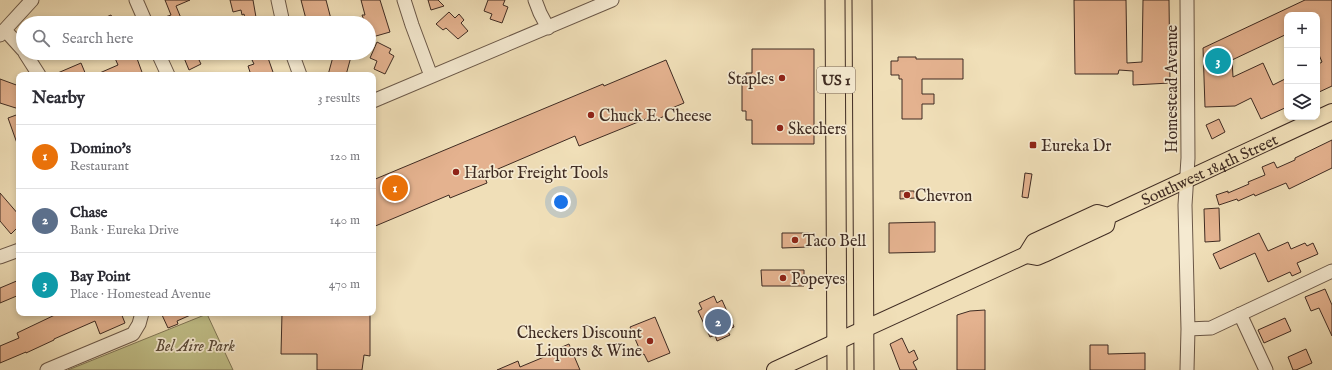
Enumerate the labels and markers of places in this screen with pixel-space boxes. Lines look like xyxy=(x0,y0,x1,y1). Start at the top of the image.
pin: 3 xyxy=(1205,46,1231,76)
place label: Staples xyxy=(728,70,774,90)
marker: Staples xyxy=(777,73,787,83)
place label: Chuck E. Cheese xyxy=(599,107,712,127)
marker: Chuck E. Cheese xyxy=(586,110,596,120)
place label: Skechers xyxy=(788,120,847,140)
marker: Skechers xyxy=(775,123,785,133)
place label: Eureka Dr xyxy=(1041,137,1111,157)
marker: Eureka Dr xyxy=(1028,140,1038,150)
place label: Harbor Freight Tools xyxy=(464,164,608,184)
marker: Harbor Freight Tools xyxy=(451,167,461,177)
pin: 1 xyxy=(382,173,408,203)
place label: Chevron xyxy=(915,187,973,207)
marker: Chevron xyxy=(902,190,912,200)
place label: Taco Bell xyxy=(803,232,867,252)
marker: Taco Bell xyxy=(790,235,800,245)
place label: Popeyes xyxy=(791,270,846,290)
marker: Popeyes xyxy=(778,273,788,283)
pin: 2 xyxy=(705,307,731,337)
place label: Checkers Discount Liquors & Wine xyxy=(517,324,643,362)
marker: Checkers Discount Liquors & Wine xyxy=(645,336,655,346)

